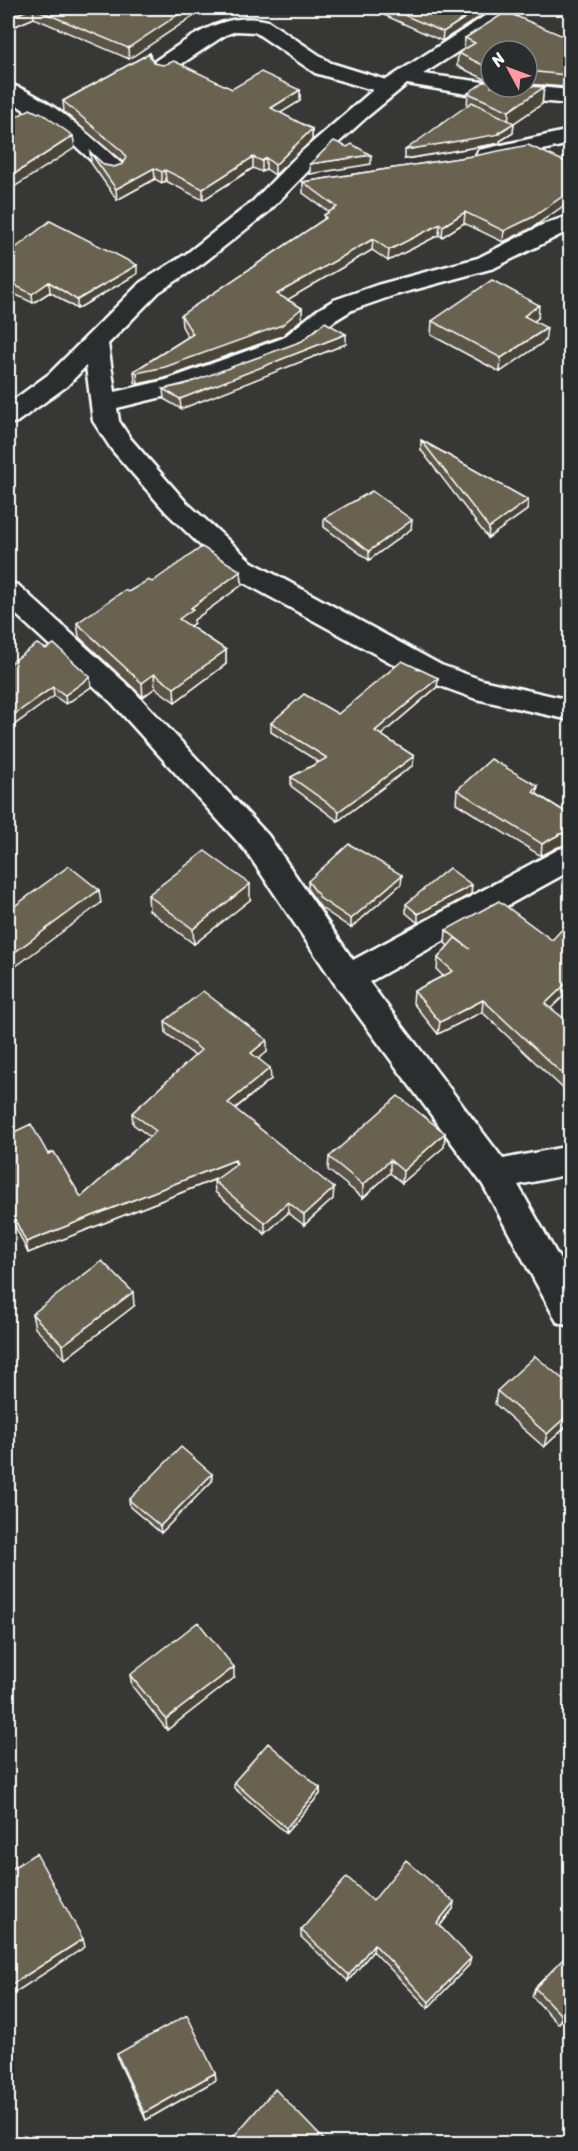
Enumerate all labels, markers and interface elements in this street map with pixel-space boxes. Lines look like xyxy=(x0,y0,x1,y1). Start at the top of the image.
north arrow xyxy=(479,39,539,99)
text: N xyxy=(483,45,513,74)

